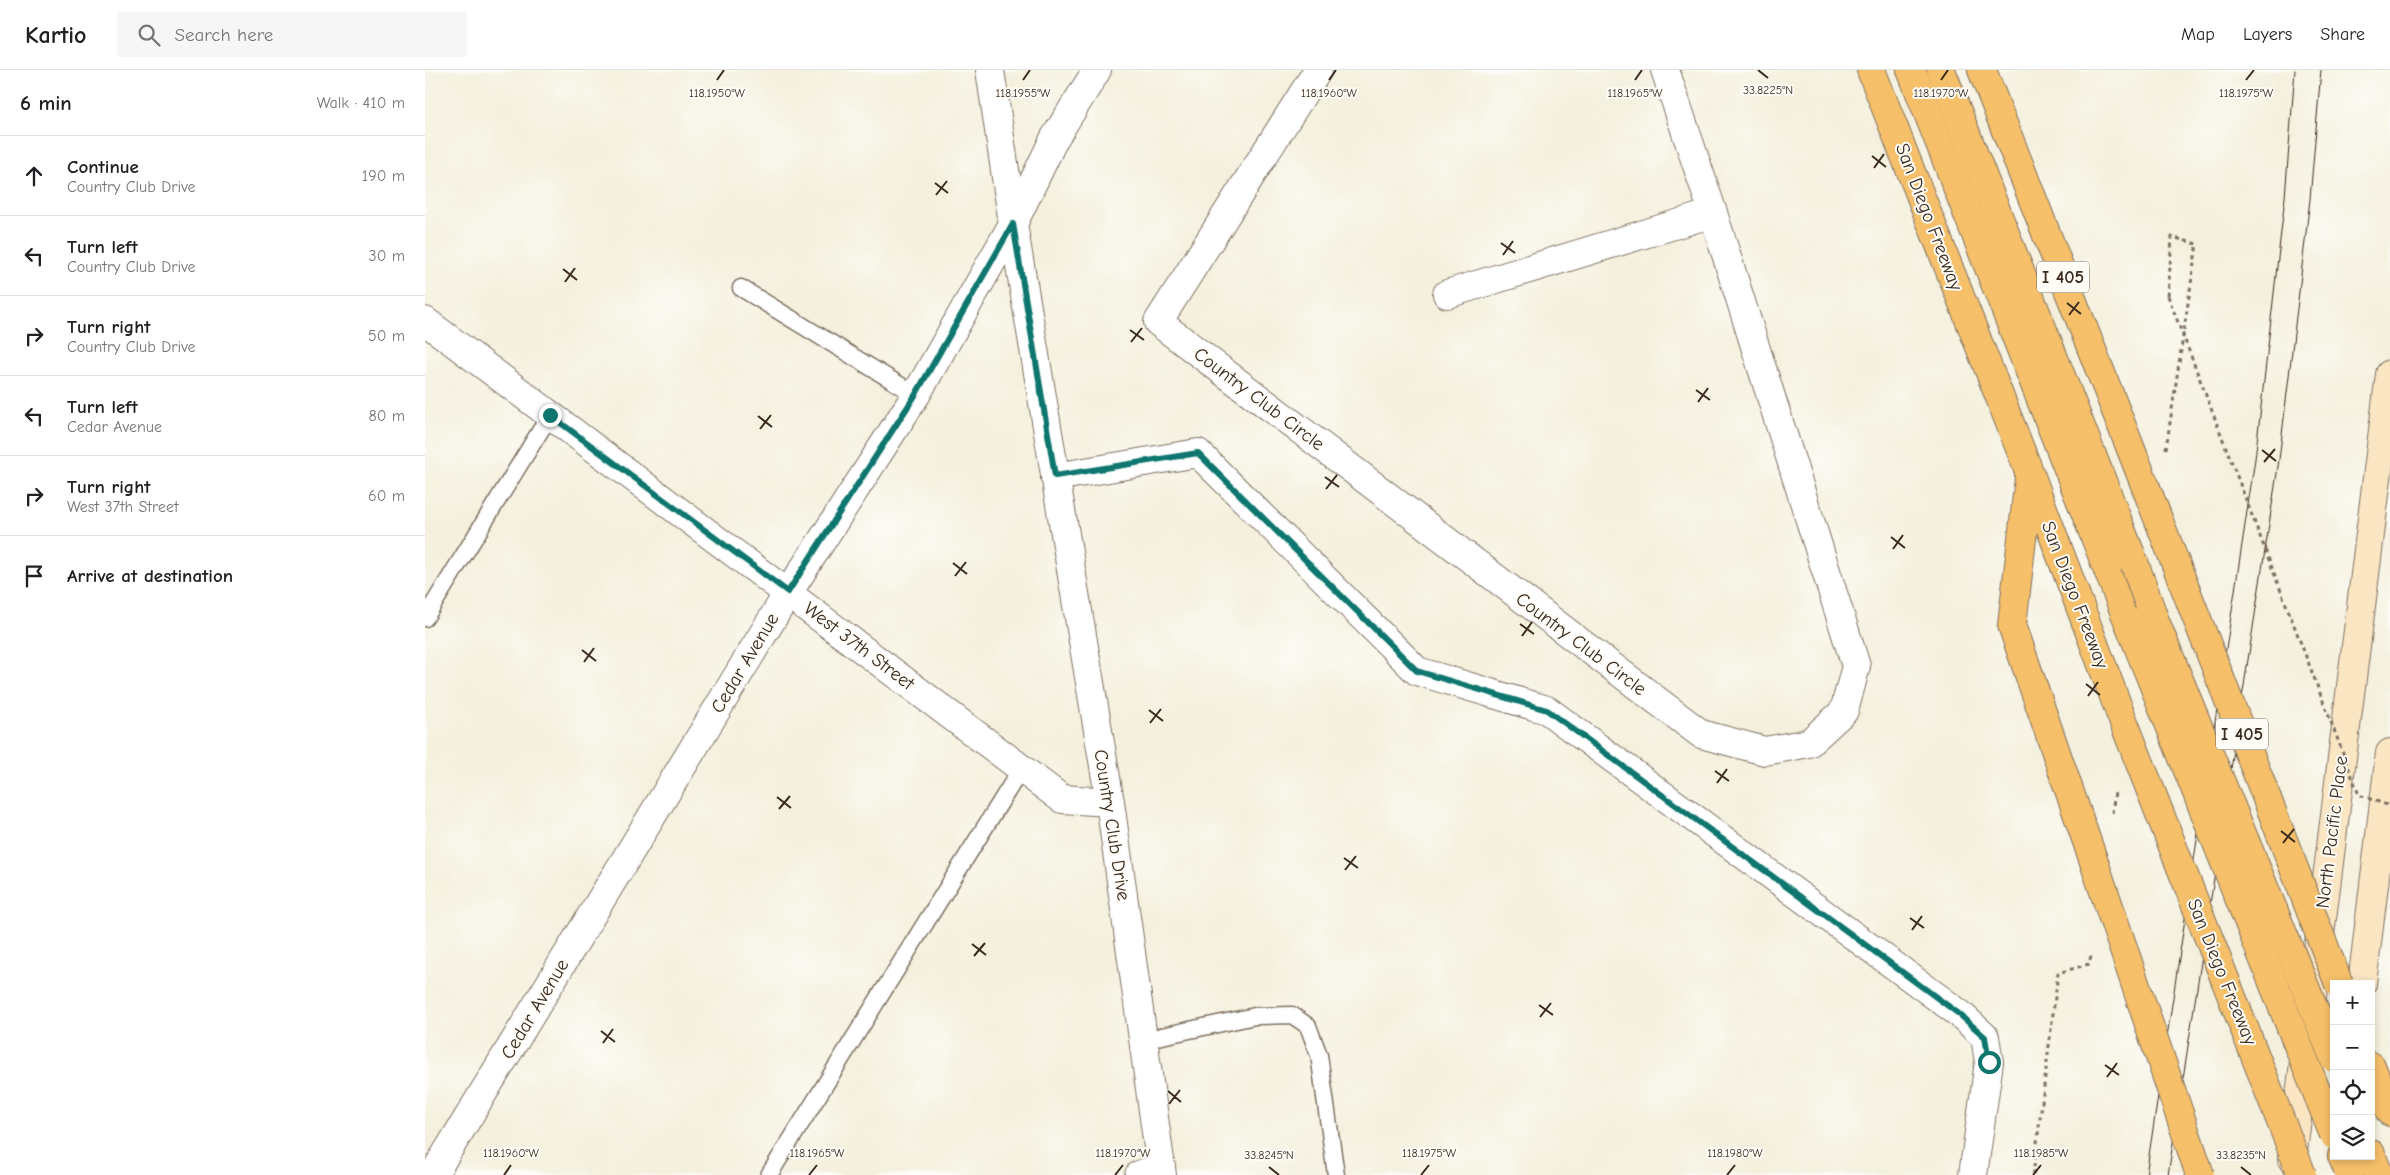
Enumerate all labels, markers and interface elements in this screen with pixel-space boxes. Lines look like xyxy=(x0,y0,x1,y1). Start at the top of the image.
search box xyxy=(117,12,467,57)
text: Kartio xyxy=(25,21,87,49)
icon: search xyxy=(135,21,163,49)
text: Search here xyxy=(175,24,273,46)
text: Map xyxy=(2181,24,2215,45)
text: Layers xyxy=(2243,24,2292,45)
text: Share xyxy=(2320,24,2365,45)
text: 33.8225°N xyxy=(1743,83,1793,97)
text: 118.1950°W xyxy=(689,86,746,100)
text: 118.1955°W xyxy=(995,86,1051,100)
text: 118.1960°W xyxy=(1301,86,1358,100)
text: 118.1965°W xyxy=(1607,86,1663,100)
text: 118.1970°W xyxy=(1914,86,1969,100)
text: 118.1975°W xyxy=(2219,86,2274,100)
text: 6 min xyxy=(20,91,72,115)
text: Walk · 410 m xyxy=(317,94,405,112)
street label: San Diego Freeway xyxy=(1891,140,1967,294)
text: Continue xyxy=(67,156,139,178)
icon: ahead xyxy=(20,162,48,190)
text: 190 m xyxy=(362,167,405,185)
text: Country Club Drive xyxy=(67,178,196,196)
text: Turn left xyxy=(67,236,138,258)
icon: left xyxy=(20,242,48,270)
text: 30 m xyxy=(369,247,405,265)
text: Country Club Drive xyxy=(67,258,196,276)
road number: I 405 xyxy=(2037,262,2089,292)
text: Turn right xyxy=(67,316,151,338)
icon: right xyxy=(20,322,48,350)
text: 50 m xyxy=(368,327,405,345)
text: Country Club Drive xyxy=(67,338,196,356)
street label: Country Club Circle xyxy=(1189,343,1329,455)
text: Turn left xyxy=(67,396,138,418)
icon: left xyxy=(20,402,48,430)
route end xyxy=(539,404,562,427)
text: 80 m xyxy=(368,407,405,425)
text: Cedar Avenue xyxy=(67,418,162,436)
text: Turn right xyxy=(67,476,151,498)
icon: right xyxy=(20,482,48,510)
text: 60 m xyxy=(368,487,405,505)
text: West 37th Street xyxy=(67,498,179,516)
street label: San Diego Freeway xyxy=(2037,518,2113,672)
icon: arrive xyxy=(20,562,48,590)
text: Arrive at destination xyxy=(67,565,233,587)
street label: Country Club Circle xyxy=(1511,588,1651,700)
street label: West 37th Street xyxy=(799,597,919,695)
street label: Cedar Avenue xyxy=(707,609,783,717)
road number: I 405 xyxy=(2216,719,2268,750)
street label: Country Club Drive xyxy=(1089,748,1135,902)
street label: North Pacific Place xyxy=(2312,754,2352,910)
street label: San Diego Freeway xyxy=(2183,896,2262,1049)
street label: Cedar Avenue xyxy=(497,955,573,1063)
map controls xyxy=(2330,980,2375,1160)
button: + xyxy=(2330,980,2375,1025)
button: − xyxy=(2330,1025,2375,1070)
route start xyxy=(1978,1051,2001,1074)
button: locate xyxy=(2330,1070,2375,1115)
button: layers xyxy=(2330,1115,2375,1160)
text: 118.1960°W xyxy=(483,1146,540,1160)
text: 118.1965°W xyxy=(789,1146,845,1160)
text: 118.1970°W xyxy=(1096,1146,1151,1160)
text: 118.1975°W xyxy=(1402,1146,1457,1160)
text: 118.1980°W xyxy=(1707,1146,1763,1160)
text: 118.1985°W xyxy=(2014,1146,2069,1160)
text: 33.8245°N xyxy=(1244,1148,1294,1162)
text: 33.8235°N xyxy=(2216,1148,2266,1162)

